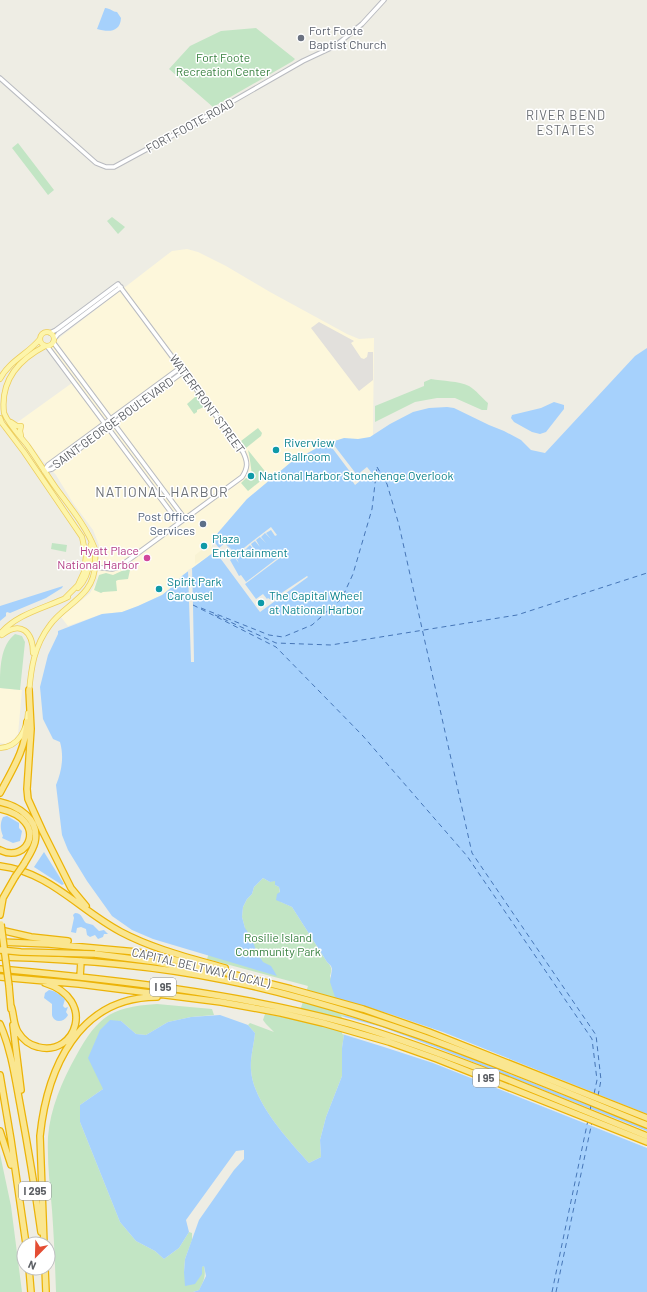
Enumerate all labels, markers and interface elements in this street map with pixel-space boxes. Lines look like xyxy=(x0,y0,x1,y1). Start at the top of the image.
place label: Fort Foote Baptist Church xyxy=(309,23,386,51)
marker: Fort Foote Baptist Church xyxy=(296,33,306,43)
park label: Fort Foote Recreation Center xyxy=(176,50,271,78)
street label: FORT FOOTE ROAD xyxy=(143,95,236,155)
district label: RIVER BEND ESTATES xyxy=(526,107,606,138)
street label: WATERFRONT STREET xyxy=(167,351,248,456)
street label: SAINT GEORGE BOULEVARD xyxy=(49,374,176,471)
place label: Riverview Ballroom xyxy=(284,435,335,463)
marker: Riverview Ballroom xyxy=(271,445,281,455)
place label: National Harbor Stonehenge Overlook xyxy=(259,468,454,482)
marker: National Harbor Stonehenge Overlook xyxy=(246,471,256,481)
district label: NATIONAL HARBOR xyxy=(95,483,229,500)
place label: Post Office Services xyxy=(138,509,195,537)
marker: Post Office Services xyxy=(198,519,208,529)
place label: Plaza Entertainment xyxy=(212,531,288,559)
marker: Plaza Entertainment xyxy=(199,541,209,551)
place label: Hyatt Place National Harbor xyxy=(57,543,140,571)
marker: Hyatt Place National Harbor xyxy=(142,553,152,563)
place label: Spirit Park Carousel xyxy=(167,574,221,602)
marker: Spirit Park Carousel xyxy=(154,584,164,594)
place label: The Capital Wheel at National Harbor xyxy=(269,588,364,616)
marker: The Capital Wheel at National Harbor xyxy=(256,598,266,608)
park label: Rosilie Island Community Park xyxy=(235,930,321,958)
street label: CAPITAL BELTWAY (LOCAL) xyxy=(131,944,273,990)
road number: I 95 xyxy=(150,978,176,996)
road number: I 95 xyxy=(473,1069,499,1087)
road number: I 295 xyxy=(19,1182,51,1200)
north arrow xyxy=(16,1236,56,1276)
text: N xyxy=(26,1258,38,1273)

